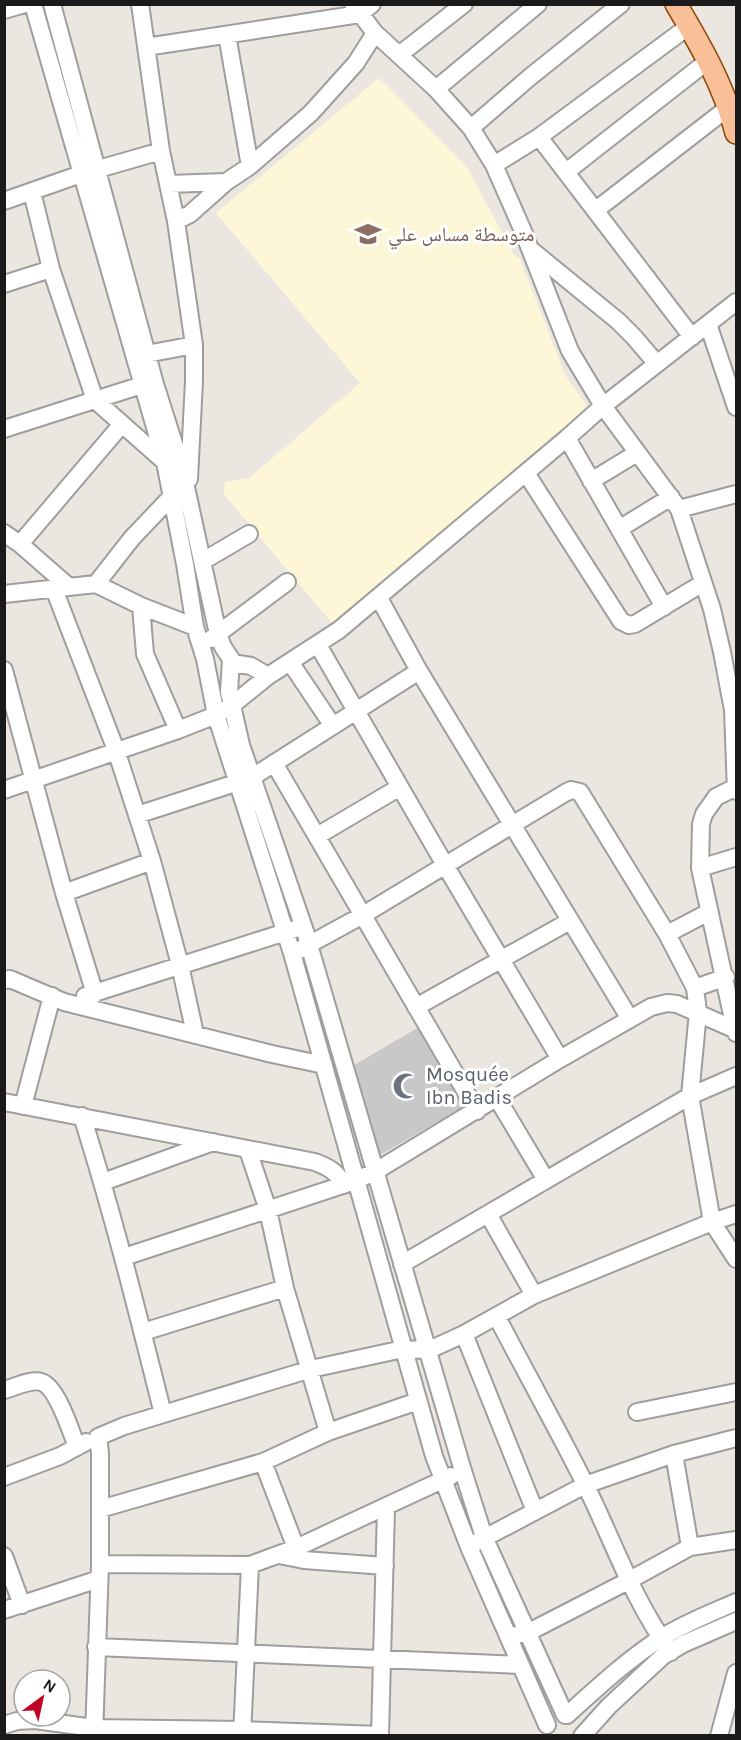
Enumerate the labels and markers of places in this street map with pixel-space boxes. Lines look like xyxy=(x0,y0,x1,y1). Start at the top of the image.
school or university icon: متوسطة مساس علي xyxy=(353,219,383,249)
place label: متوسطة مساس علي xyxy=(388,223,534,250)
place label: Mosquée Ibn Badis xyxy=(426,1063,512,1109)
mosque icon: Mosquée Ibn Badis xyxy=(391,1071,421,1101)

